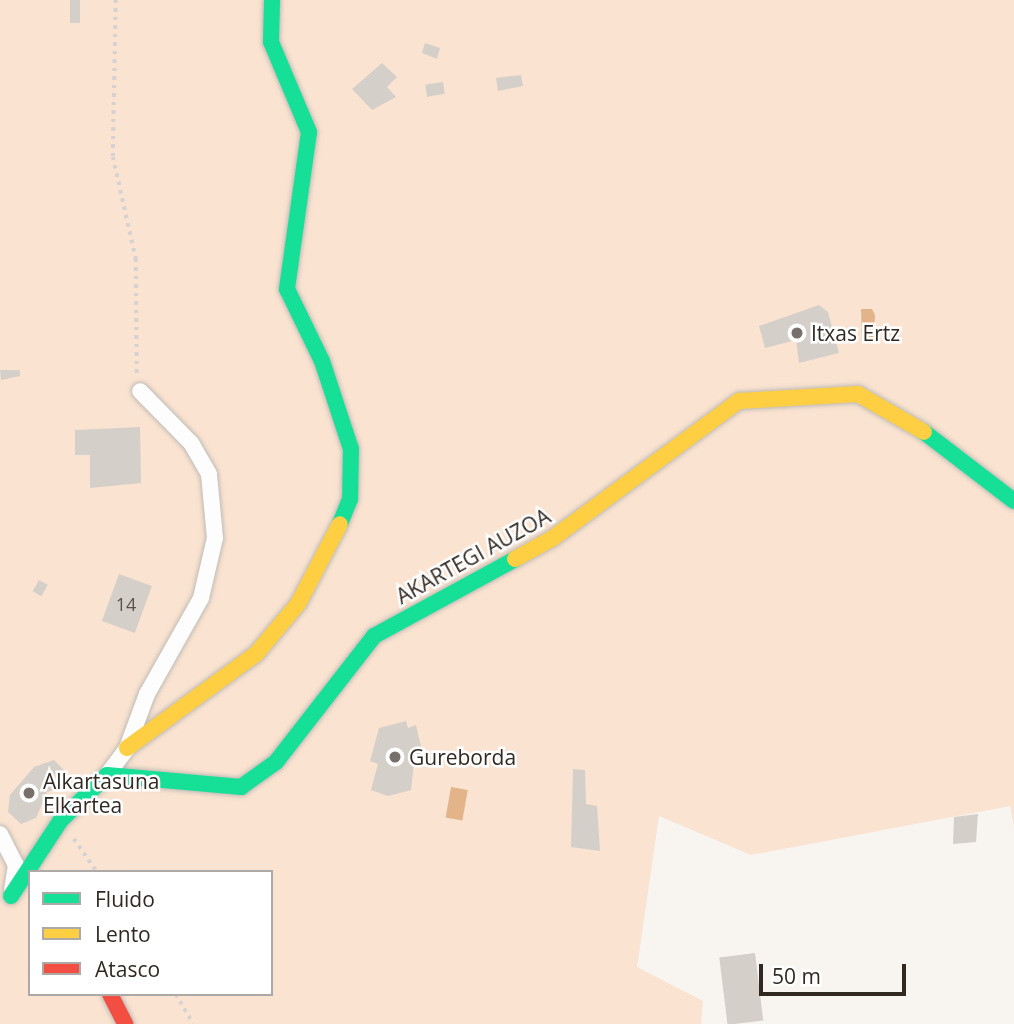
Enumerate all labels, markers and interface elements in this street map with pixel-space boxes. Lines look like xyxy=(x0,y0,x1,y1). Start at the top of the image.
place label: Itxas Ertz xyxy=(811,320,900,346)
marker: Itxas Ertz xyxy=(789,325,805,341)
street label: AKARTEGI AUZOA xyxy=(391,503,555,609)
house number: 14 xyxy=(116,593,136,615)
place label: Gureborda xyxy=(409,744,516,770)
marker: Gureborda xyxy=(387,749,403,765)
place label: Alkartasuna Elkartea xyxy=(43,768,159,818)
marker: Alkartasuna Elkartea xyxy=(21,785,37,801)
legend xyxy=(28,870,273,996)
text: Fluido xyxy=(95,885,155,913)
text: Lento xyxy=(95,920,151,948)
scale bar xyxy=(762,950,909,994)
text: Atasco xyxy=(95,955,160,983)
text: 50 m xyxy=(772,962,821,990)

